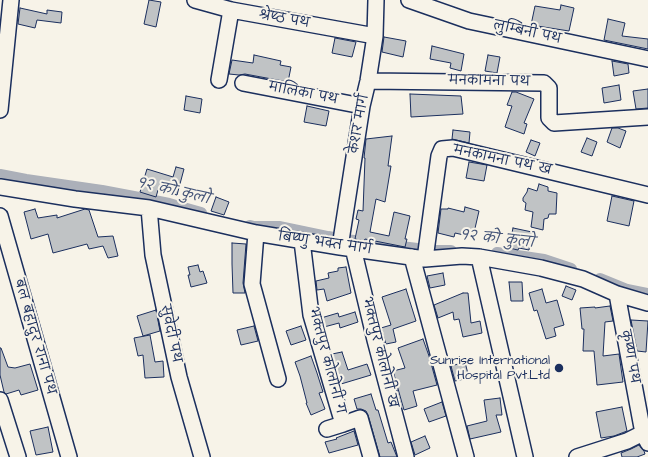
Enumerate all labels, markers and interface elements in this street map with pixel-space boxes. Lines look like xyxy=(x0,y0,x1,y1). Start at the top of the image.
street label: श्रेष्ठ पथ xyxy=(257,8,311,32)
street label: लुम्बिनी पथ xyxy=(492,18,562,48)
street label: मनकामना पथ xyxy=(448,73,530,91)
street label: मालिका पथ xyxy=(267,80,339,108)
street label: केशर मार्ग xyxy=(347,93,373,155)
street label: मनकामना पथ ख xyxy=(451,143,553,179)
water label: १२ को कुलो xyxy=(135,175,211,209)
water label: १२ को कुलो xyxy=(459,228,535,252)
street label: बिष्णु भक्त मार्ग xyxy=(277,230,373,258)
street label: बल बहादुर राना पथ xyxy=(10,277,58,397)
street label: भक्तपुर कोलोनी ख xyxy=(358,296,400,410)
street label: सुवेदी पथ xyxy=(156,304,184,364)
street label: भक्तपुर कोलोनी ग xyxy=(304,306,348,416)
street label: कृष्ण पथ xyxy=(616,329,642,385)
place label: Sunrise International Hospital Pvt.Ltd xyxy=(430,353,550,384)
marker: Sunrise International Hospital Pvt.Ltd xyxy=(553,362,565,374)

